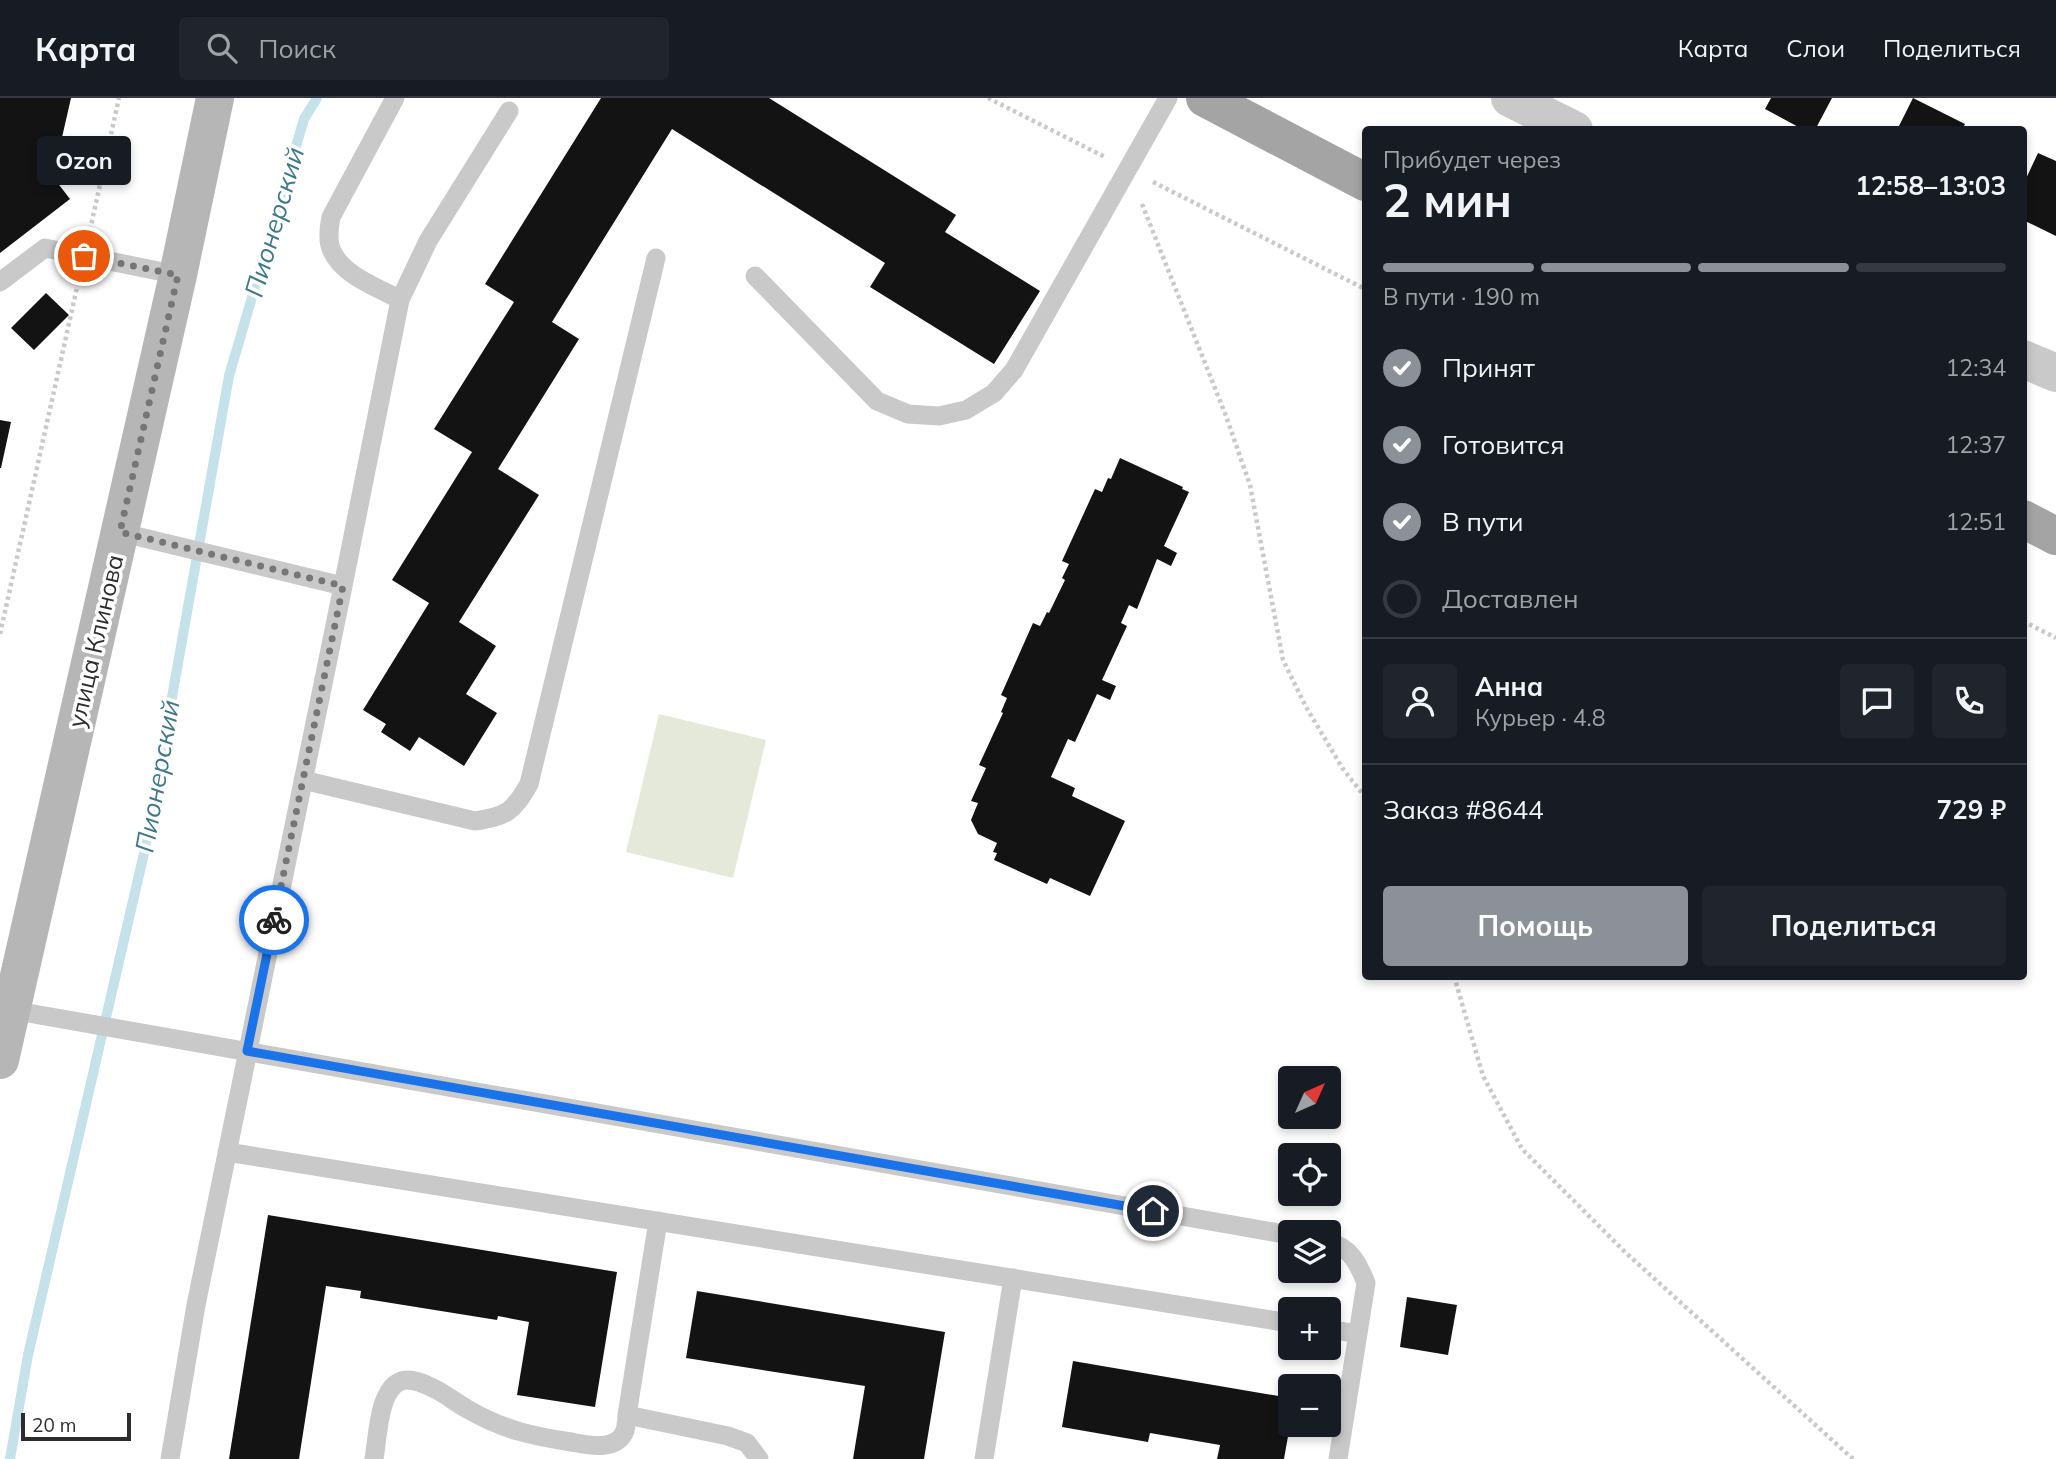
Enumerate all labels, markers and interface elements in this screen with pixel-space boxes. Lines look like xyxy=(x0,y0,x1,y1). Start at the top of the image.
search box xyxy=(179,17,669,80)
text: Карта xyxy=(35,28,137,69)
icon: search xyxy=(203,29,241,67)
text: Поиск xyxy=(259,32,336,65)
text: Карта xyxy=(1678,33,1748,63)
text: Слои xyxy=(1786,33,1845,63)
text: Поделиться xyxy=(1883,33,2021,63)
callout: Ozon xyxy=(37,137,131,186)
water label: Пионерский xyxy=(237,143,311,301)
text: Прибудет через xyxy=(1383,145,1561,174)
text: Ozon xyxy=(55,146,113,175)
text: 12:58–13:03 xyxy=(1855,169,2006,202)
text: 2 мин xyxy=(1383,171,1512,229)
pin xyxy=(54,226,114,286)
icon: bag xyxy=(65,237,103,275)
text: В пути · 190 m xyxy=(1383,282,1540,311)
icon: check xyxy=(1383,349,1421,387)
text: Принят xyxy=(1442,351,1535,384)
text: 12:34 xyxy=(1946,353,2006,382)
icon: check xyxy=(1383,426,1421,464)
text: Готовится xyxy=(1442,428,1565,461)
text: 12:37 xyxy=(1946,430,2006,459)
icon: check xyxy=(1383,503,1421,541)
text: В пути xyxy=(1442,505,1523,538)
text: 12:51 xyxy=(1946,507,2006,536)
street label: улица Клинова xyxy=(61,552,129,730)
text: Доставлен xyxy=(1442,582,1579,615)
button: person xyxy=(1383,664,1457,738)
button: chat xyxy=(1840,664,1914,738)
button: phone xyxy=(1932,664,2006,738)
text: Анна xyxy=(1475,670,1543,703)
water label: Пионерский xyxy=(127,697,187,855)
text: Курьер · 4.8 xyxy=(1475,703,1606,732)
text: Заказ #8644 xyxy=(1383,793,1544,826)
text: 729 ₽ xyxy=(1936,793,2006,826)
courier xyxy=(239,885,309,955)
button: Помощь xyxy=(1383,886,1688,966)
button: Поделиться xyxy=(1702,886,2006,966)
icon: bike xyxy=(255,901,293,939)
north arrow xyxy=(1278,1066,1340,1129)
map controls xyxy=(1278,1066,1341,1437)
button: locate xyxy=(1278,1143,1341,1206)
pin xyxy=(1123,1181,1183,1241)
icon: home xyxy=(1134,1192,1172,1230)
button: layers xyxy=(1278,1220,1341,1283)
button: + xyxy=(1278,1297,1341,1360)
button: − xyxy=(1278,1374,1341,1437)
scale bar xyxy=(21,1410,131,1442)
text: 20 m xyxy=(32,1413,76,1437)

